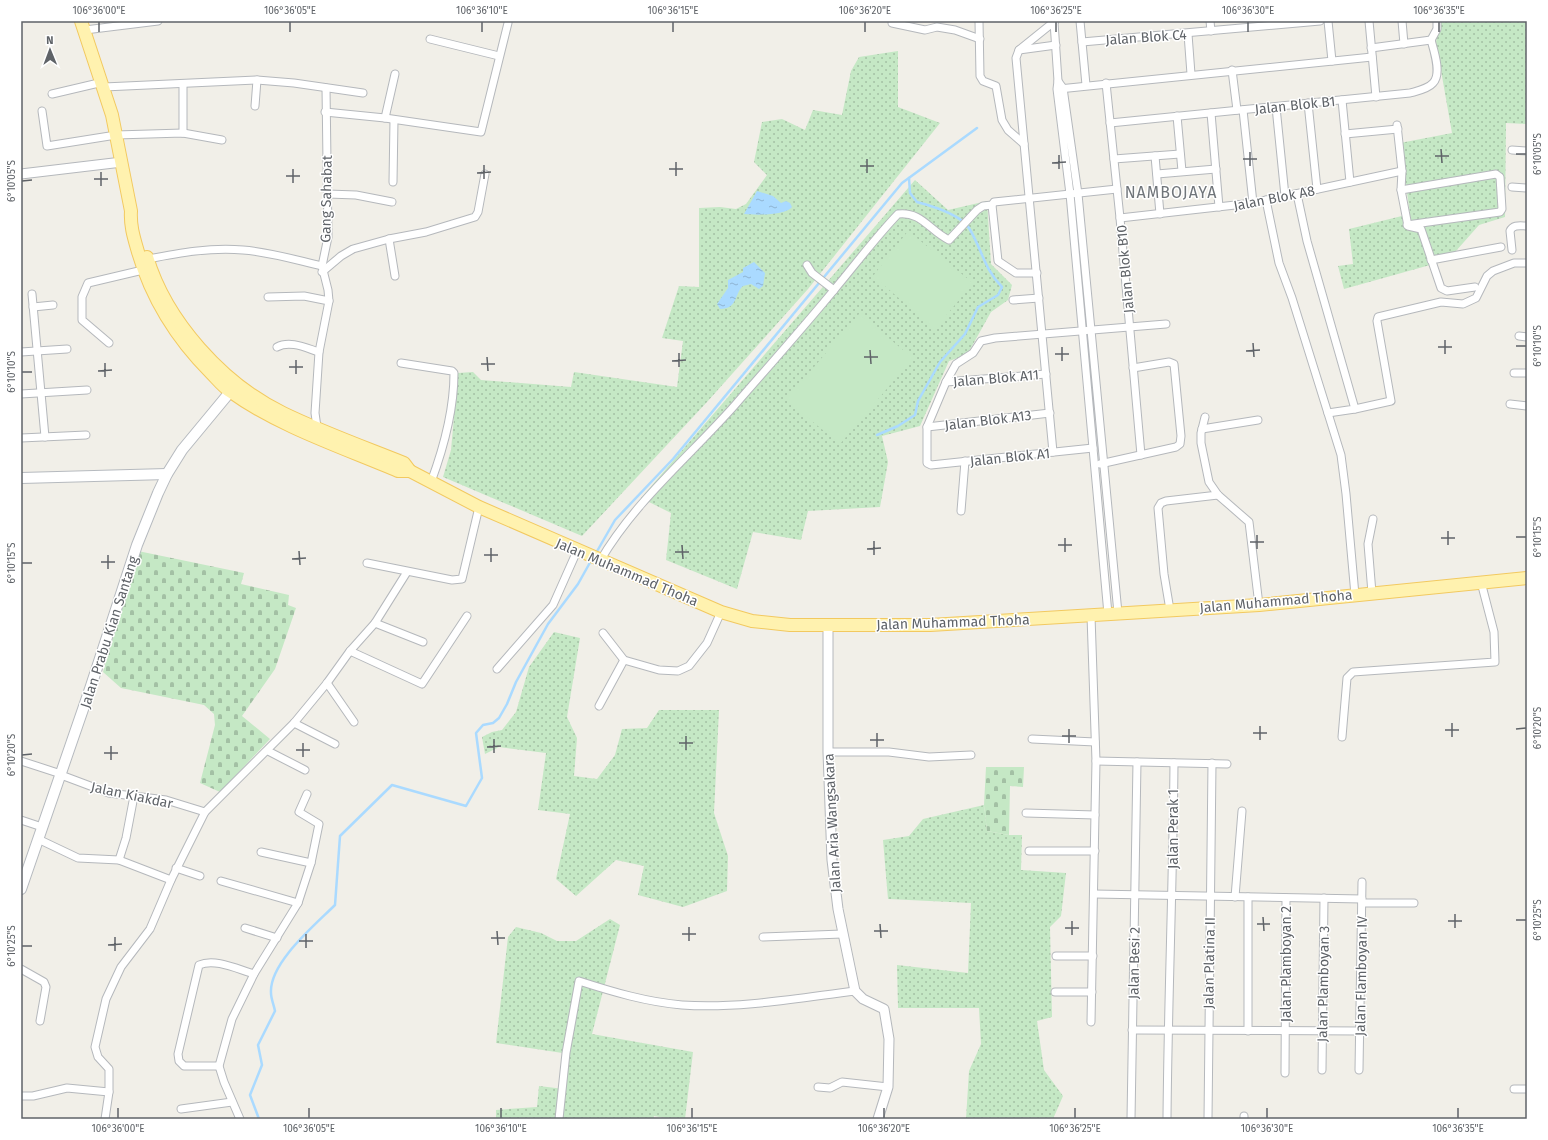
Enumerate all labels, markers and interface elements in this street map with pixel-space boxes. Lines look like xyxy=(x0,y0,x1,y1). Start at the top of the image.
text: 106°36'00"E xyxy=(73,5,125,17)
text: 106°36'05"E xyxy=(264,5,316,17)
text: 106°36'10"E xyxy=(456,5,508,17)
text: 106°36'15"E xyxy=(647,5,699,17)
text: 106°36'20"E xyxy=(839,5,891,17)
text: 106°36'25"E xyxy=(1030,5,1082,17)
text: 106°36'30"E xyxy=(1222,5,1274,17)
text: 106°36'35"E xyxy=(1413,5,1465,17)
street label: Jalan Blok C4 xyxy=(1105,26,1188,49)
north arrow xyxy=(30,30,70,70)
text: N xyxy=(46,34,54,47)
street label: Jalan Blok B1 xyxy=(1254,93,1336,118)
text: 6°10'05"S xyxy=(1532,132,1544,175)
street label: Gang Sahabat xyxy=(317,154,336,243)
text: 6°10'05"S xyxy=(6,159,18,202)
street label: Jalan Blok A8 xyxy=(1232,182,1317,215)
district label: NAMBOJAYA xyxy=(1125,183,1217,202)
street label: Jalan Blok B10 xyxy=(1113,224,1138,314)
text: 6°10'10"S xyxy=(1532,325,1544,367)
text: 6°10'10"S xyxy=(6,351,18,393)
street label: Jalan Blok A11 xyxy=(952,366,1040,391)
street label: Jalan Blok A13 xyxy=(944,407,1032,434)
street label: Jalan Blok A1 xyxy=(969,445,1051,470)
text: 6°10'15"S xyxy=(1532,516,1544,557)
street label: Jalan Muhammad Thoha xyxy=(553,535,701,610)
text: 6°10'15"S xyxy=(6,542,18,583)
street label: Jalan Prabu Kian Santang xyxy=(77,553,142,710)
street label: Jalan Muhammad Thoha xyxy=(1199,586,1353,617)
street label: Jalan Muhammad Thoha xyxy=(876,611,1030,634)
text: 6°10'20"S xyxy=(1532,706,1544,749)
text: 6°10'20"S xyxy=(6,733,18,776)
street label: Jalan Aria Wangsakara xyxy=(820,753,845,893)
street label: Jalan Kiakdar xyxy=(89,778,175,813)
street label: Jalan Perak 1 xyxy=(1165,789,1182,869)
text: 6°10'25"S xyxy=(1532,899,1544,941)
street label: Jalan Plamboyan 2 xyxy=(1278,906,1295,1022)
street label: Jalan Flamboyan IV xyxy=(1352,916,1371,1036)
street label: Jalan Platina II xyxy=(1200,917,1219,1009)
text: 6°10'25"S xyxy=(6,925,18,967)
street label: Jalan Plamboyan 3 xyxy=(1314,926,1333,1042)
street label: Jalan Besi 2 xyxy=(1125,927,1144,999)
text: 106°36'00"E xyxy=(92,1123,144,1135)
text: 106°36'05"E xyxy=(283,1123,335,1135)
text: 106°36'10"E xyxy=(475,1123,527,1135)
text: 106°36'15"E xyxy=(666,1123,718,1135)
text: 106°36'20"E xyxy=(858,1123,910,1135)
text: 106°36'25"E xyxy=(1049,1123,1101,1135)
text: 106°36'30"E xyxy=(1241,1123,1293,1135)
text: 106°36'35"E xyxy=(1432,1123,1484,1135)

